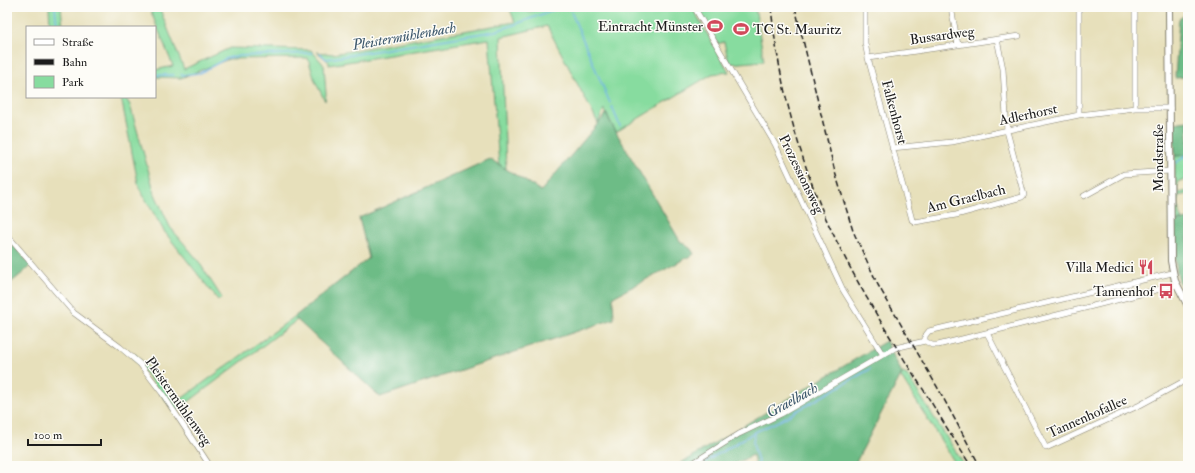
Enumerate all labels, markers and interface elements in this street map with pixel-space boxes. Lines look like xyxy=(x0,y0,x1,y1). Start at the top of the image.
sports icon: Eintracht Münster xyxy=(706,17,724,35)
water label: Pleistermühlenbach xyxy=(350,18,458,55)
place label: Eintracht Münster xyxy=(598,18,704,35)
sports icon: TC St. Mauritz xyxy=(732,20,750,38)
place label: TC St. Mauritz xyxy=(753,21,841,38)
street label: Bussardweg xyxy=(909,22,977,48)
legend xyxy=(26,26,156,98)
text: Straße xyxy=(62,35,93,50)
text: Bahn xyxy=(62,55,87,70)
text: Park xyxy=(62,75,84,90)
street label: Falkenhorst xyxy=(878,78,911,147)
street label: Adlerhorst xyxy=(997,100,1059,129)
street label: Mondstraße xyxy=(1150,124,1167,192)
street label: Prozessionsweg xyxy=(775,132,829,218)
street label: Am Graelbach xyxy=(924,180,1008,217)
restaurant icon: Villa Medici xyxy=(1137,258,1155,276)
place label: Villa Medici xyxy=(1065,259,1134,276)
bus stop icon: Tannenhof xyxy=(1157,282,1175,300)
place label: Tannenhof xyxy=(1093,283,1156,300)
street label: Pleistermühlenweg xyxy=(142,354,216,450)
water label: Graelbach xyxy=(763,378,822,422)
street label: Tannenhofallee xyxy=(1045,391,1130,442)
scale bar xyxy=(28,421,101,447)
text: 100 m xyxy=(34,428,63,443)

